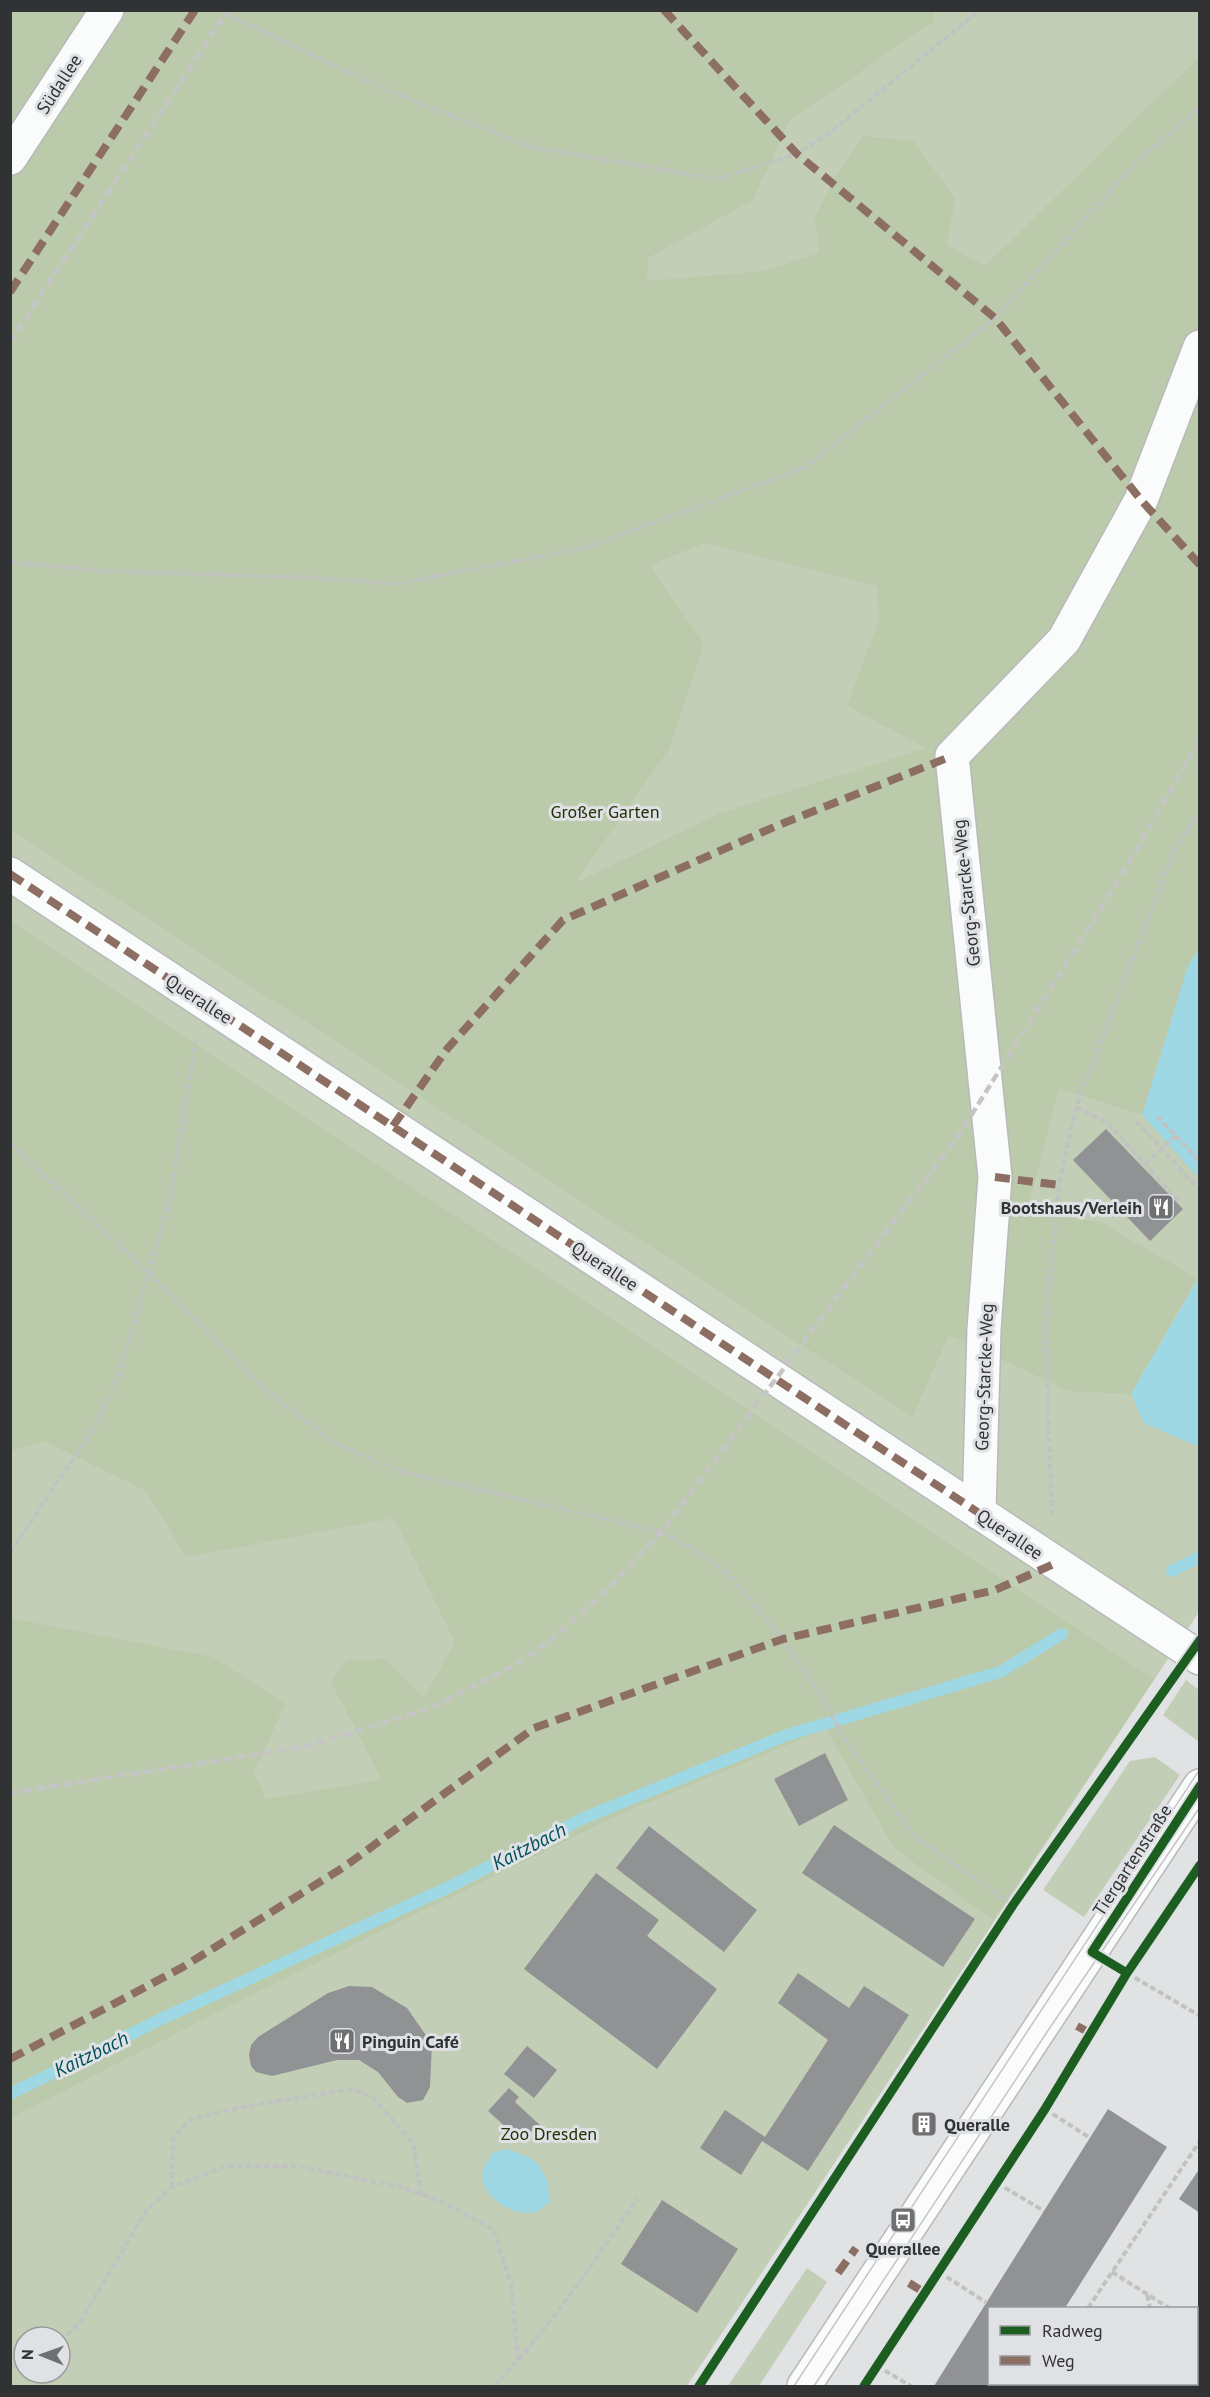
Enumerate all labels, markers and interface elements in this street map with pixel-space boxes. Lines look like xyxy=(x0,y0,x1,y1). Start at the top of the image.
street label: Südallee xyxy=(31,50,87,118)
park label: Großer Garten xyxy=(550,800,660,823)
street label: Georg-Starcke-Weg xyxy=(947,818,985,968)
street label: Querallee xyxy=(161,969,237,1029)
restaurant icon: Bootshaus/Verleih xyxy=(1146,1192,1176,1222)
place label: Bootshaus/Verleih xyxy=(1001,1196,1142,1219)
street label: Querallee xyxy=(567,1236,643,1296)
street label: Georg-Starcke-Weg xyxy=(970,1303,998,1451)
street label: Querallee xyxy=(973,1504,1047,1564)
street label: Tiergartenstraße xyxy=(1087,1800,1177,1920)
water label: Kaitzbach xyxy=(487,1816,571,1876)
water label: Kaitzbach xyxy=(49,2025,133,2083)
restaurant icon: Pinguin Café xyxy=(327,2026,357,2056)
place label: Pinguin Café xyxy=(362,2030,459,2053)
building icon: Queralle xyxy=(909,2109,939,2139)
place label: Queralle xyxy=(944,2113,1010,2136)
park label: Zoo Dresden xyxy=(501,2122,597,2145)
bus stop icon: Querallee xyxy=(888,2205,918,2235)
place label: Querallee xyxy=(866,2237,940,2260)
legend xyxy=(988,2307,1198,2385)
text: Radweg xyxy=(1042,2319,1103,2342)
north arrow xyxy=(12,2325,72,2385)
text: N xyxy=(17,2349,37,2360)
text: Weg xyxy=(1042,2349,1075,2372)

